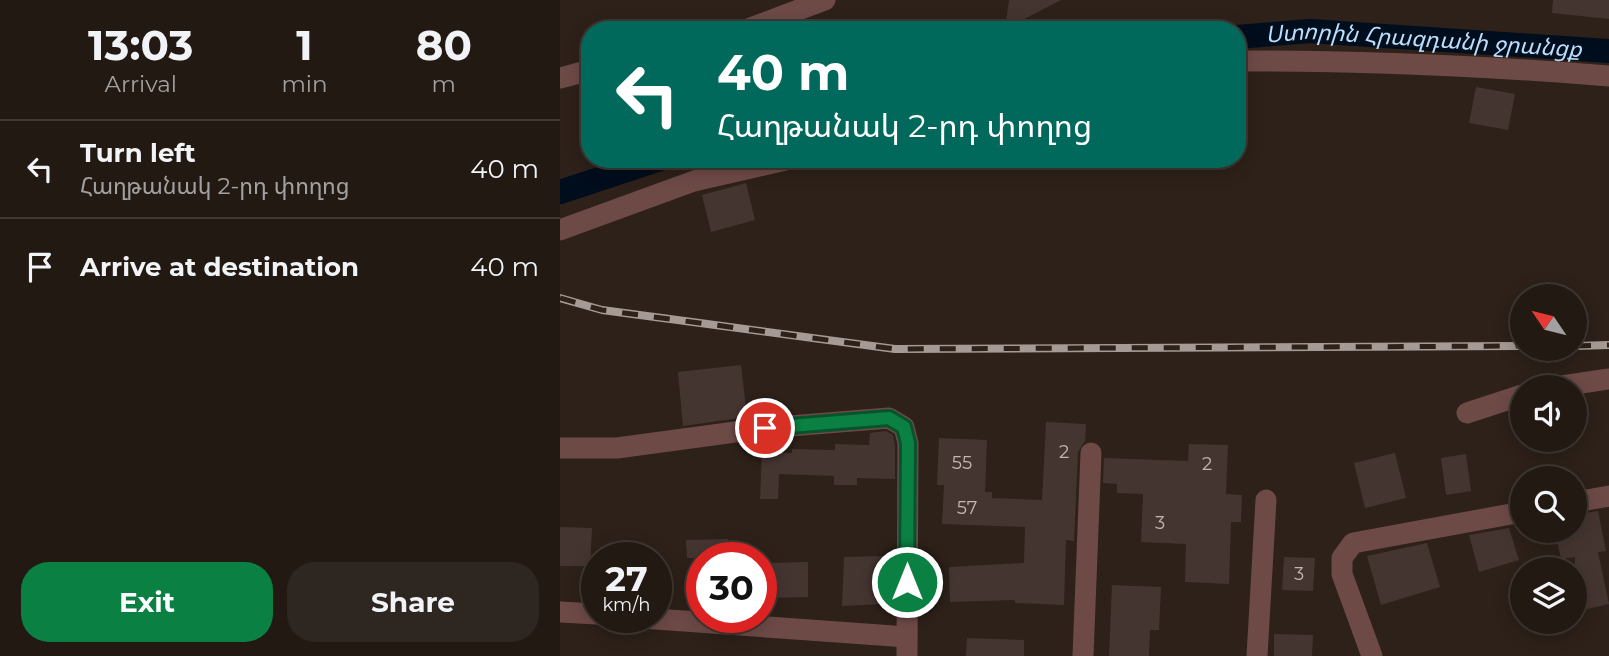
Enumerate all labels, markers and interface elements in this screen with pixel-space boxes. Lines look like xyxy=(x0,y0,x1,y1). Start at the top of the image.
water label: Ստորին Հրազդանի ջրանցք xyxy=(1264,17,1584,63)
text: 13:03 xyxy=(88,19,193,71)
text: 1 xyxy=(296,19,313,71)
text: 80 xyxy=(416,19,472,71)
text: 40 m xyxy=(717,43,849,102)
icon: left xyxy=(602,49,693,140)
text: Arrival xyxy=(104,70,177,98)
text: min xyxy=(281,70,328,98)
text: m xyxy=(432,70,456,98)
text: Հաղթանակ 2-րդ փողոց xyxy=(717,106,1092,145)
text: Turn left xyxy=(80,137,196,169)
icon: left xyxy=(21,150,59,188)
text: 40 m xyxy=(470,153,539,185)
text: Հաղթանակ 2-րդ փողոց xyxy=(80,172,350,200)
icon: arrive xyxy=(21,248,59,286)
text: Arrive at destination xyxy=(80,251,359,283)
text: 40 m xyxy=(470,251,539,283)
north arrow xyxy=(1510,284,1587,360)
map controls xyxy=(1510,284,1587,634)
button: sound xyxy=(1510,375,1587,452)
pin xyxy=(735,398,795,458)
icon: arrive xyxy=(746,409,784,447)
house number: 2 xyxy=(1059,441,1069,463)
house number: 55 xyxy=(952,452,972,474)
house number: 2 xyxy=(1202,453,1212,475)
button: search xyxy=(1510,466,1587,543)
house number: 57 xyxy=(957,497,977,519)
house number: 3 xyxy=(1155,512,1165,534)
speed limit sign: 30 xyxy=(686,542,777,633)
position arrow xyxy=(870,545,944,619)
text: 27 xyxy=(605,557,648,600)
button: layers xyxy=(1510,557,1587,634)
button: Exit xyxy=(21,562,273,642)
button: Share xyxy=(287,562,539,642)
house number: 3 xyxy=(1294,563,1304,585)
text: km/h xyxy=(602,594,651,616)

